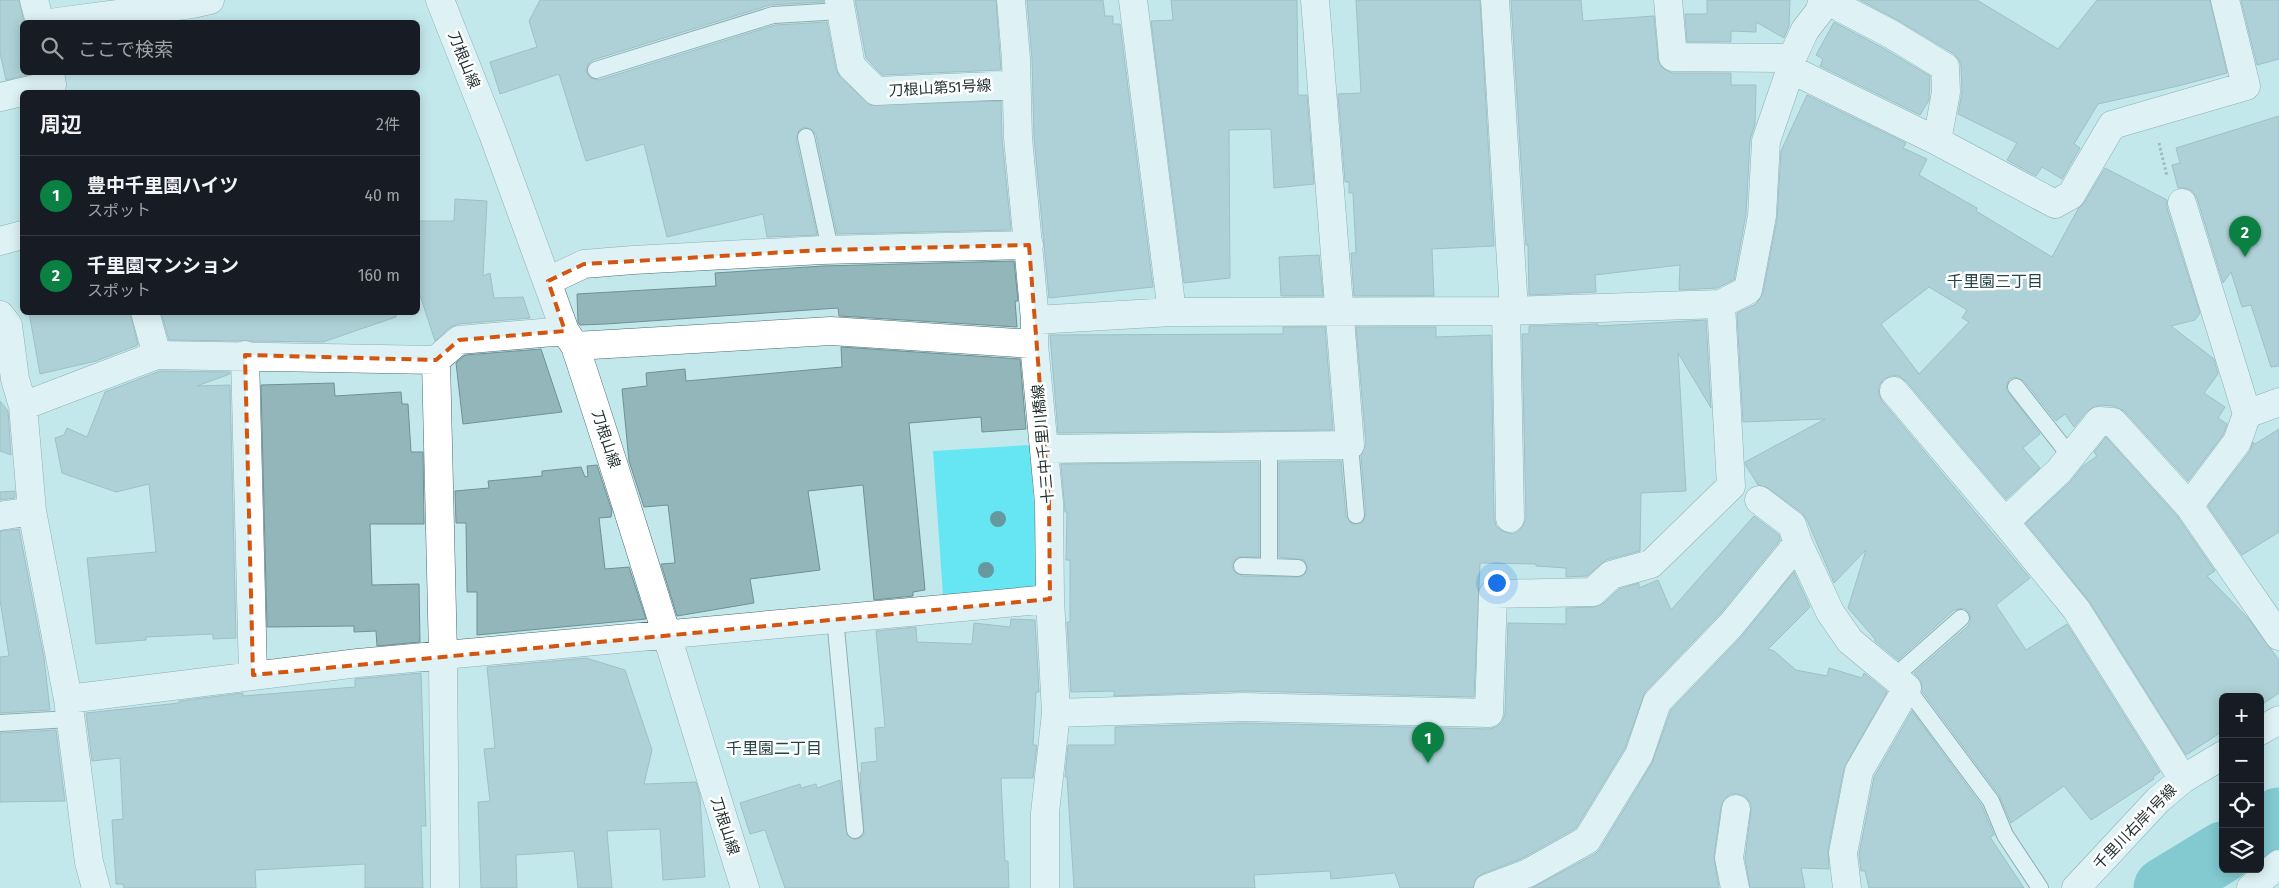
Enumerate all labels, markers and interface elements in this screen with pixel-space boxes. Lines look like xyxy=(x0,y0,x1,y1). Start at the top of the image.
search box xyxy=(20,20,420,75)
street label: 刀根山線 xyxy=(444,29,484,91)
icon: search xyxy=(38,34,66,62)
text: ここで検索 xyxy=(78,38,173,61)
street label: 刀根山第51号線 xyxy=(888,76,992,100)
text: 周辺 xyxy=(40,112,82,138)
text: 2件 xyxy=(376,115,400,134)
text: 豊中千里園ハイツ xyxy=(87,174,239,197)
text: 1 xyxy=(52,186,60,205)
text: 40 m xyxy=(365,186,400,205)
text: スポット xyxy=(87,201,151,220)
pin: 2 xyxy=(2229,216,2261,257)
text: 千里園マンション xyxy=(87,254,239,277)
text: 2 xyxy=(52,266,60,285)
text: 160 m xyxy=(358,266,400,285)
district label: 千里園三丁目 xyxy=(1947,272,2043,291)
text: スポット xyxy=(87,281,151,300)
street label: 十三中千里川橋線 xyxy=(1029,383,1057,505)
street label: 刀根山線 xyxy=(588,408,624,470)
your location xyxy=(1484,570,1510,596)
map controls xyxy=(2219,693,2264,873)
button: + xyxy=(2219,693,2264,738)
pin: 1 xyxy=(1412,722,1444,763)
button: − xyxy=(2219,738,2264,783)
district label: 千里園二丁目 xyxy=(726,739,822,758)
street label: 千里川右岸1号線 xyxy=(2090,781,2180,873)
button: locate xyxy=(2219,783,2264,828)
street label: 刀根山線 xyxy=(707,795,743,857)
button: layers xyxy=(2219,828,2264,873)

